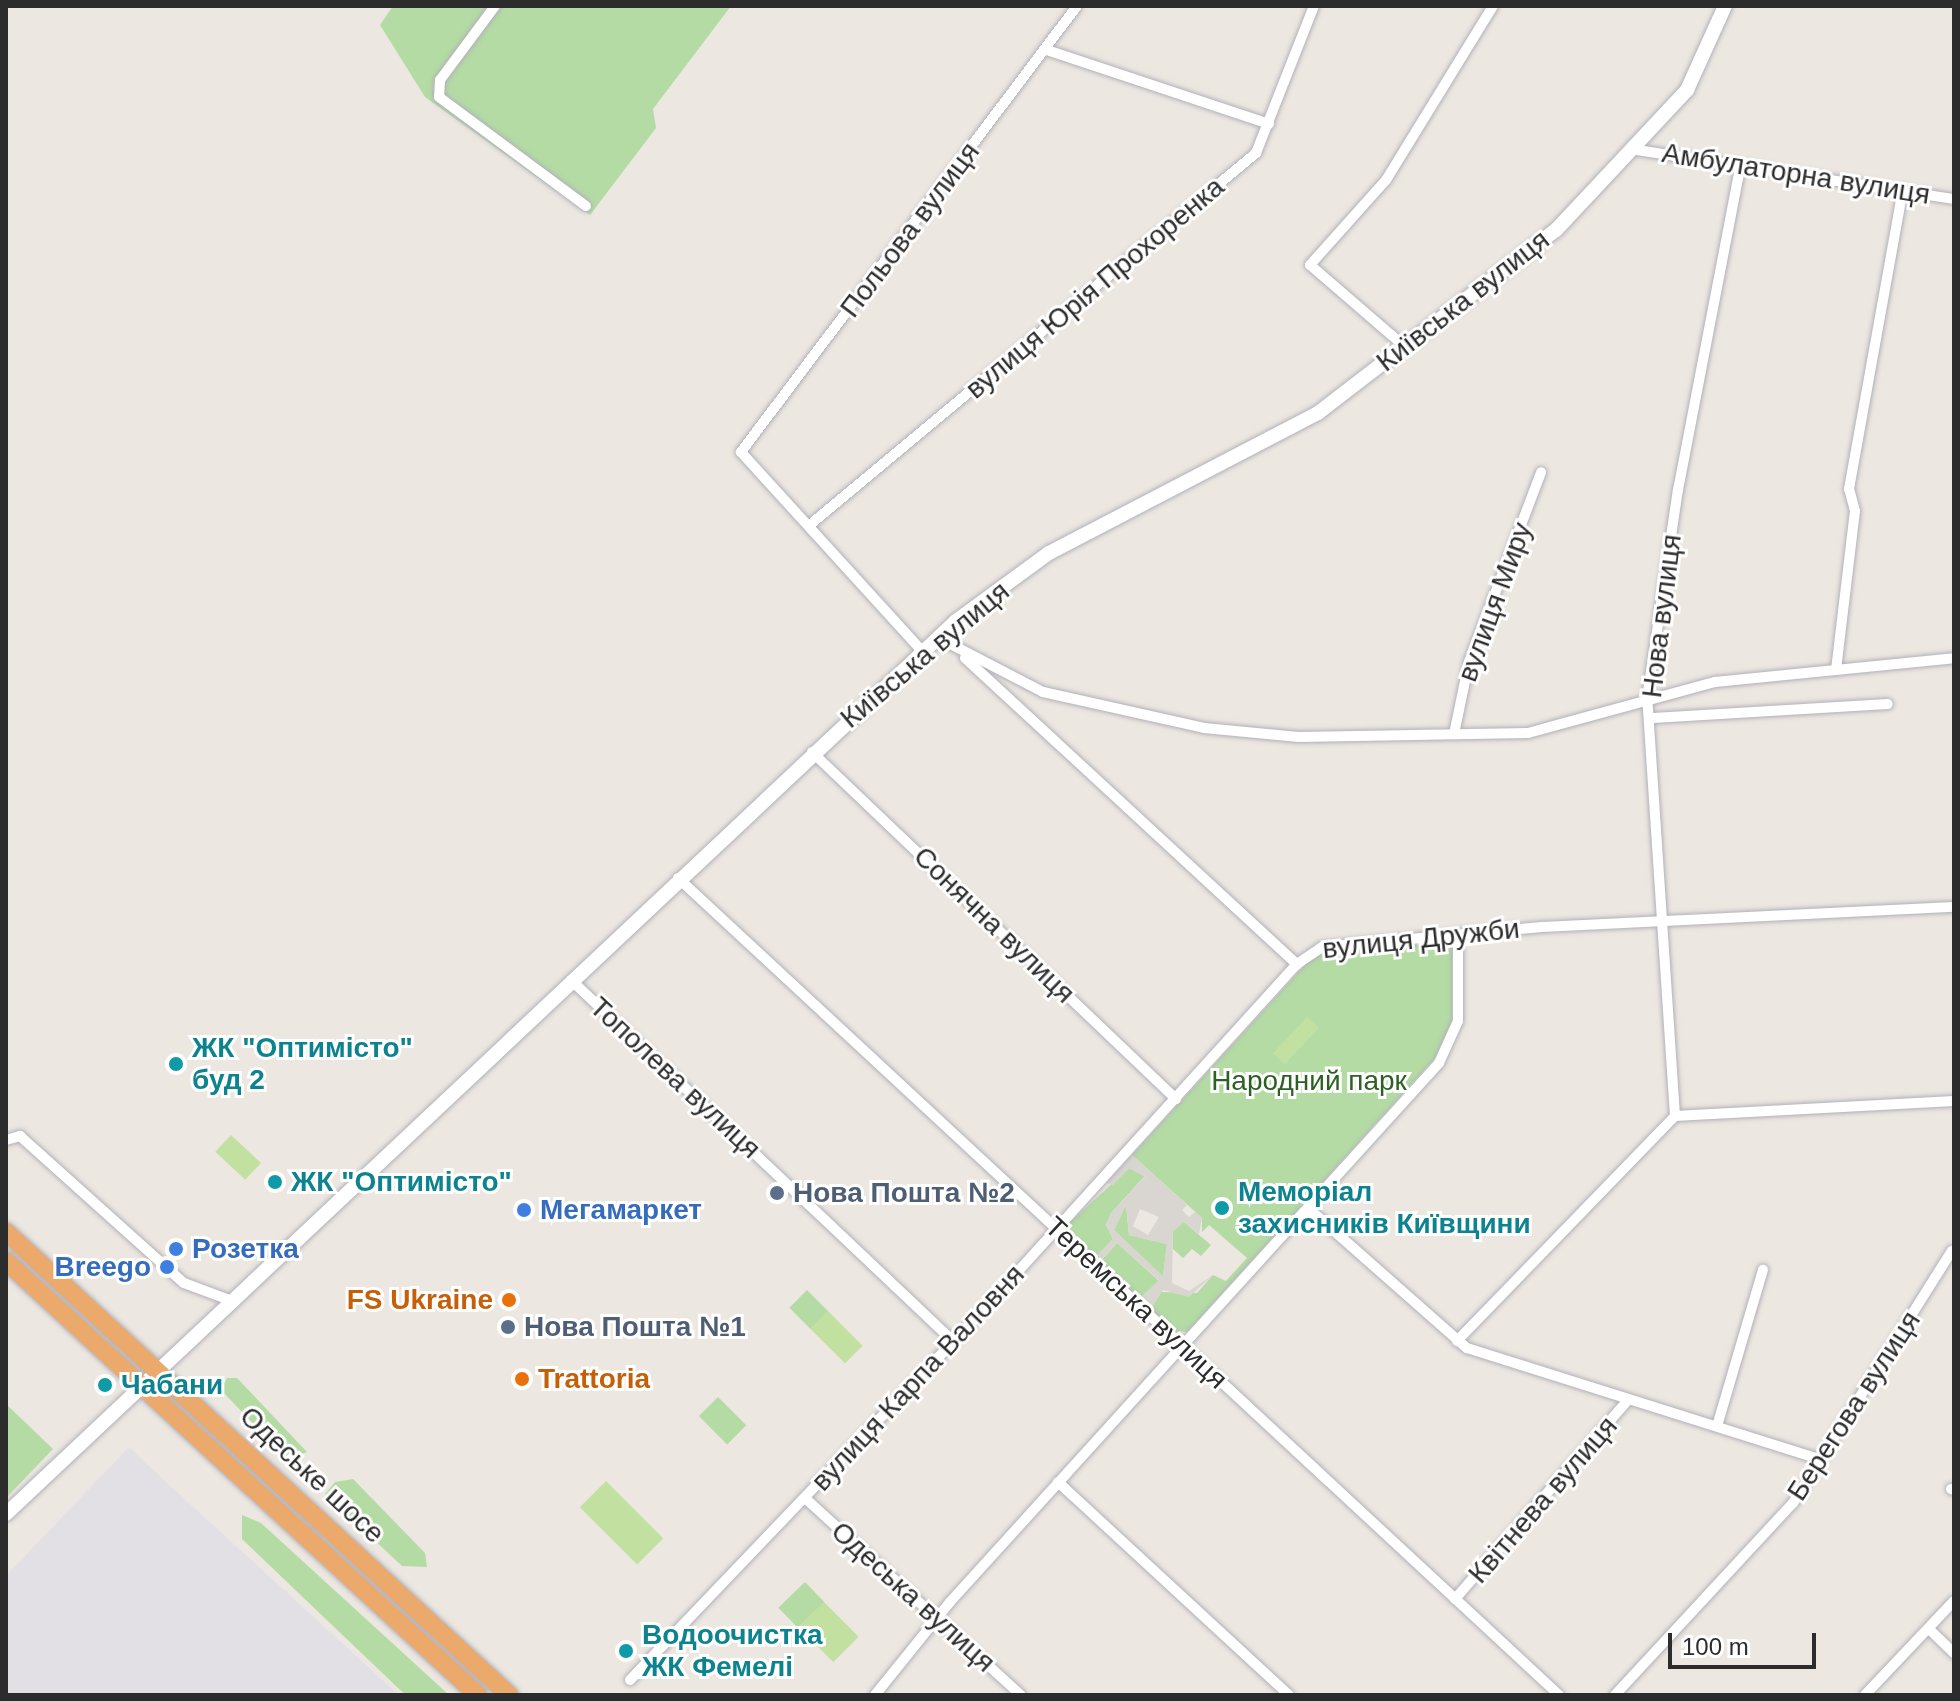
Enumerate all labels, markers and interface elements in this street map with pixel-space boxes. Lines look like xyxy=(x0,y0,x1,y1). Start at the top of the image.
street label: Польова вулиця xyxy=(833,136,987,324)
street label: Амбулаторна вулиця xyxy=(1660,136,1932,212)
street label: вулиця Юрія Прохоренка xyxy=(959,170,1231,406)
street label: Київська вулиця xyxy=(1370,223,1556,379)
street label: вулиця Миру xyxy=(1451,518,1539,686)
street label: Нова вулиця xyxy=(1635,532,1689,700)
street label: Київська вулиця xyxy=(834,575,1016,735)
street label: Сонячна вулиця xyxy=(907,840,1081,1010)
street label: вулиця Дружби xyxy=(1321,912,1521,966)
street label: Тополева вулиця xyxy=(583,990,767,1166)
place label: ЖК "Оптимісто" буд 2 xyxy=(192,1031,413,1097)
marker: ЖК "Оптимісто" буд 2 xyxy=(167,1055,185,1073)
park label: Народний парк xyxy=(1211,1064,1407,1098)
place label: ЖК "Оптимісто" xyxy=(291,1165,512,1199)
marker: ЖК "Оптимісто" xyxy=(266,1173,284,1191)
place label: Меморіал захисників Київщини xyxy=(1238,1175,1531,1241)
place label: Нова Пошта №2 xyxy=(793,1176,1015,1210)
marker: Нова Пошта №2 xyxy=(768,1184,786,1202)
place label: Мегамаркет xyxy=(540,1193,702,1227)
marker: Меморіал захисників Київщини xyxy=(1213,1199,1231,1217)
marker: Мегамаркет xyxy=(515,1201,533,1219)
street label: Теремська вулиця xyxy=(1038,1210,1234,1396)
place label: Розетка xyxy=(192,1232,299,1266)
marker: Розетка xyxy=(167,1240,185,1258)
place label: Breego xyxy=(55,1250,151,1284)
marker: Breego xyxy=(158,1258,176,1276)
street label: вулиця Карпа Валовня xyxy=(805,1258,1031,1498)
place label: FS Ukraine xyxy=(347,1283,493,1317)
marker: FS Ukraine xyxy=(500,1291,518,1309)
street label: Берегова вулиця xyxy=(1780,1305,1928,1507)
place label: Нова Пошта №1 xyxy=(524,1310,746,1344)
marker: Нова Пошта №1 xyxy=(499,1318,517,1336)
place label: Trattoria xyxy=(538,1362,650,1396)
place label: Чабани xyxy=(121,1368,223,1402)
marker: Trattoria xyxy=(513,1370,531,1388)
marker: Чабани xyxy=(96,1376,114,1394)
street label: Одеське шосе xyxy=(233,1400,391,1550)
street label: Квітнева вулиця xyxy=(1461,1410,1625,1590)
street label: Одеська вулиця xyxy=(824,1515,1002,1679)
scale bar xyxy=(1672,1617,1820,1667)
place label: Водоочистка ЖК Фемелі xyxy=(642,1618,823,1684)
text: 100 m xyxy=(1682,1633,1749,1660)
marker: Водоочистка ЖК Фемелі xyxy=(617,1642,635,1660)

